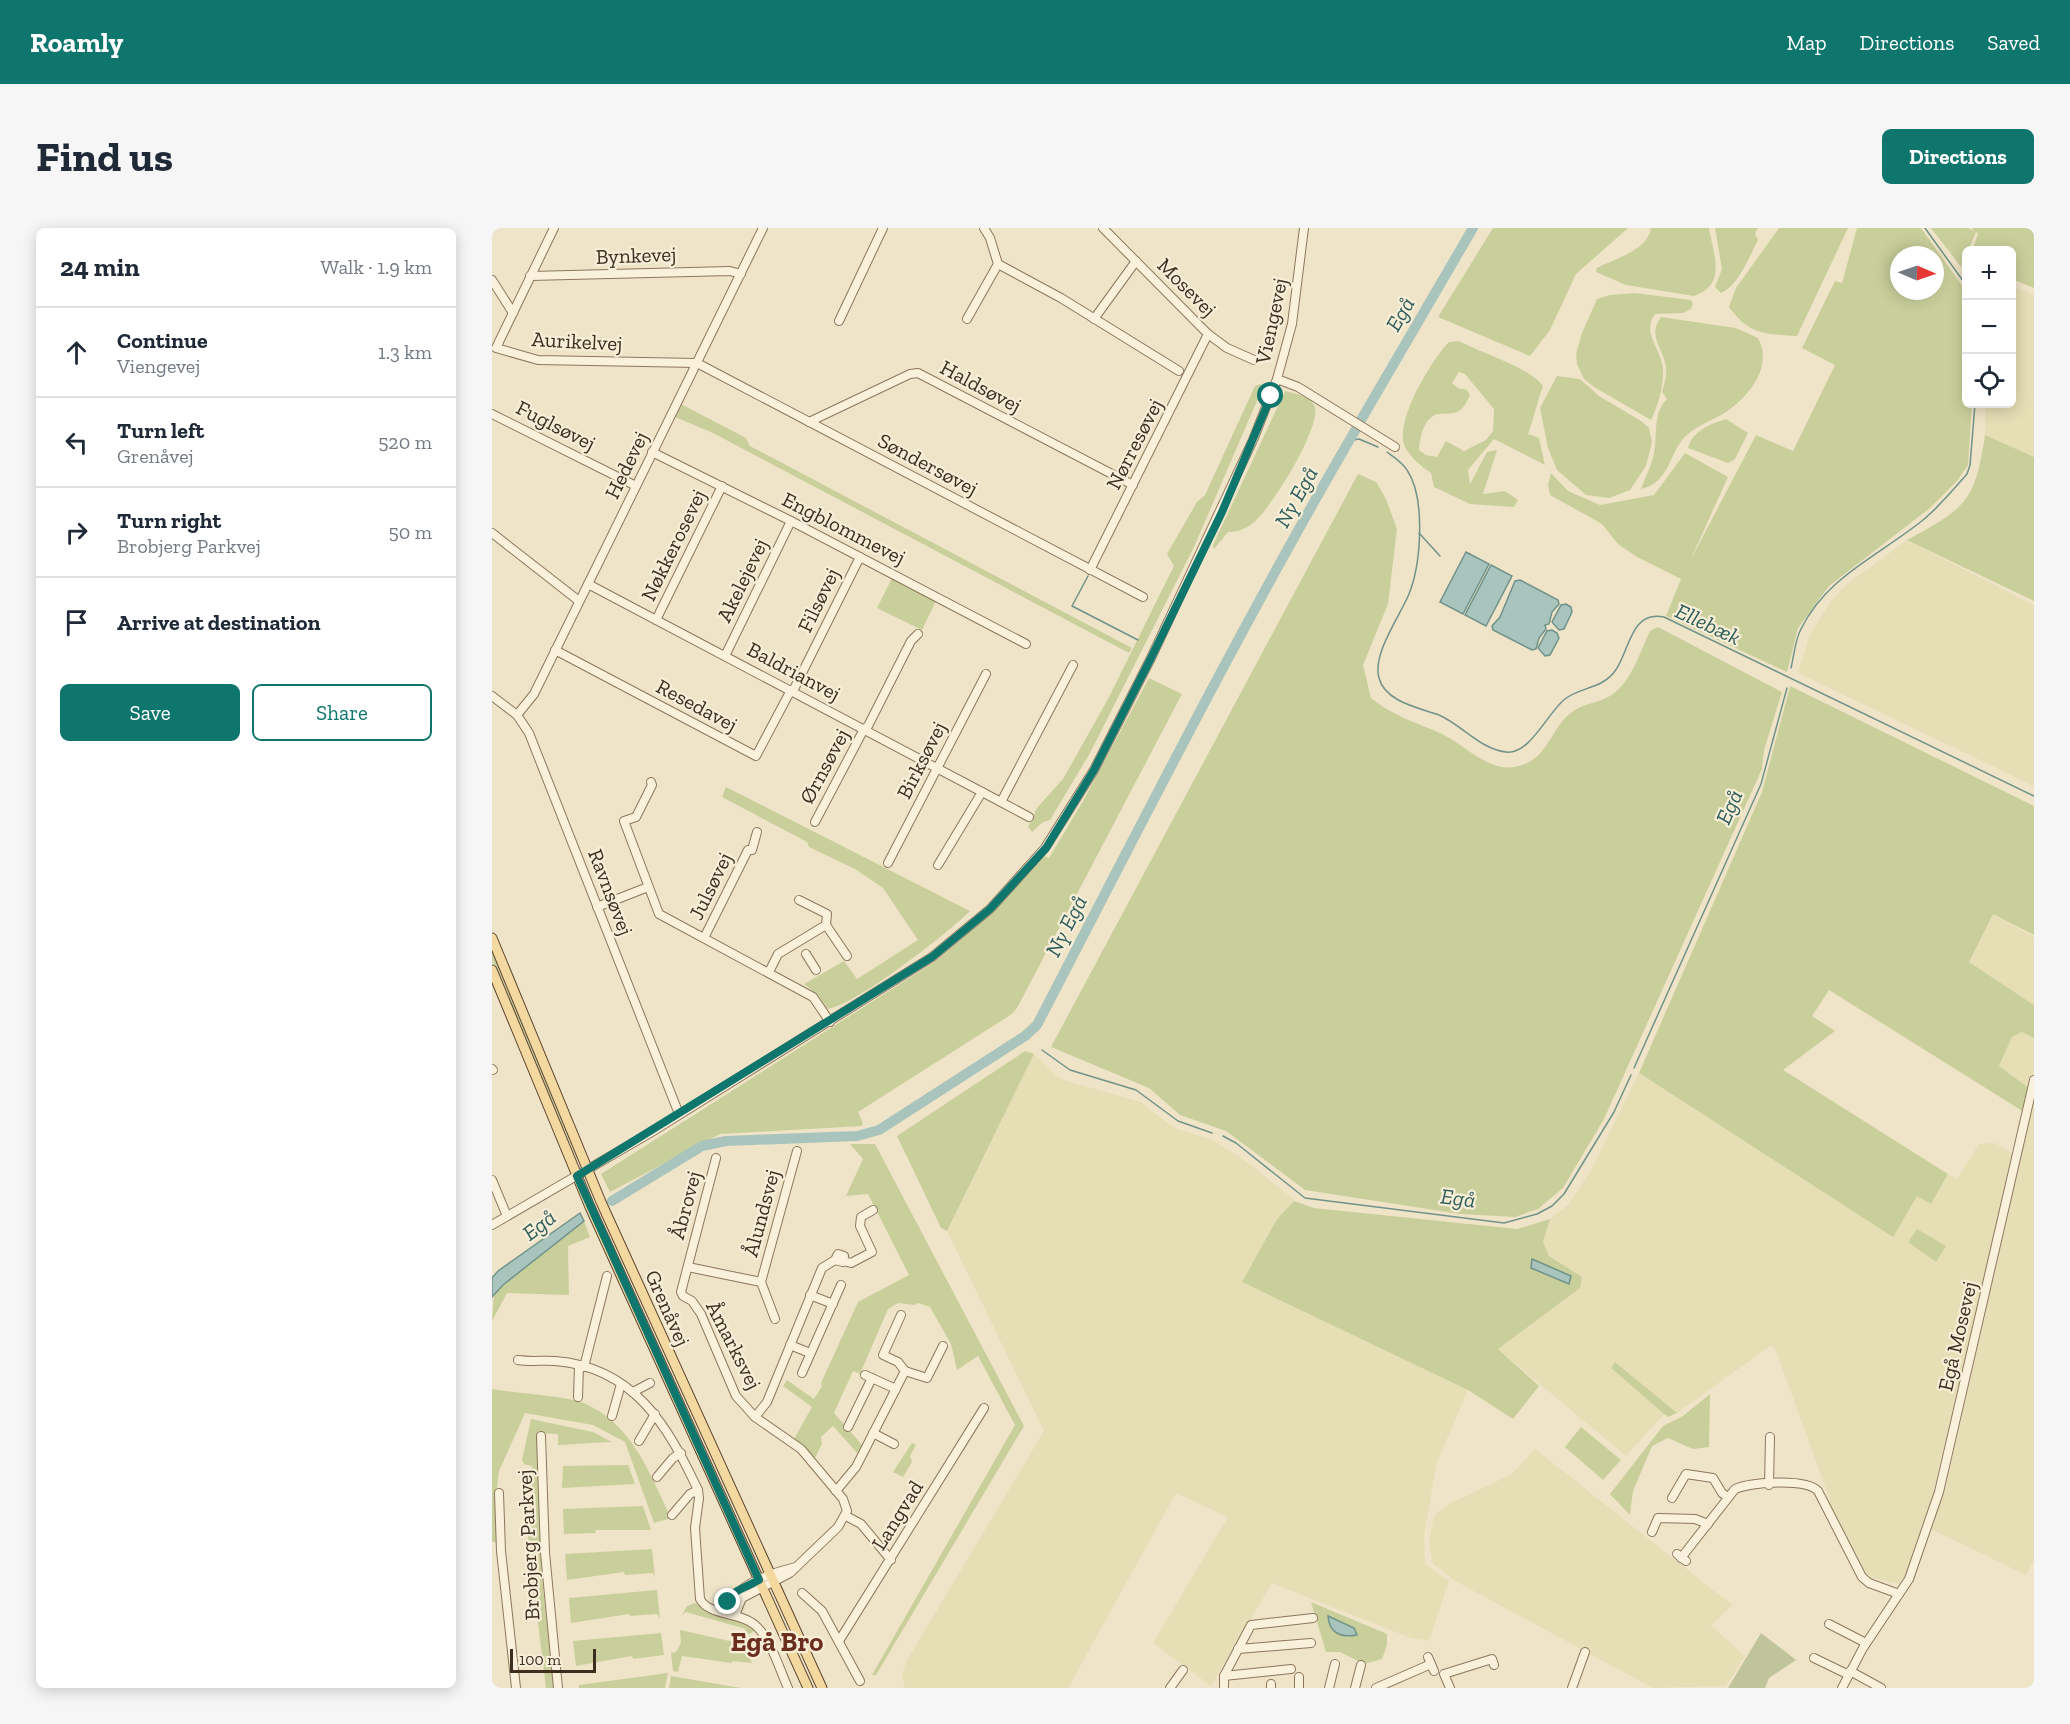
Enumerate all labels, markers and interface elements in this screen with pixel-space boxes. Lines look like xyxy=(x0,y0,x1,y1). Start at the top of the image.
text: Roamly xyxy=(30,26,123,59)
text: Map xyxy=(1787,30,1827,55)
text: Directions xyxy=(1860,30,1954,55)
text: Saved xyxy=(1987,30,2040,55)
button: Directions xyxy=(1882,129,2034,184)
text: Find us xyxy=(36,131,173,182)
street label: Bynkevej xyxy=(595,241,677,270)
north arrow xyxy=(1890,246,1944,300)
map controls xyxy=(1962,246,2016,408)
button: + xyxy=(1962,246,2016,300)
text: 24 min xyxy=(60,251,140,283)
street label: Mosevej xyxy=(1152,252,1222,322)
text: Walk · 1.9 km xyxy=(321,255,432,279)
street label: Viengevej xyxy=(1249,276,1293,368)
water label: Egå xyxy=(1380,292,1420,336)
button: − xyxy=(1962,300,2016,354)
street label: Aurikelvej xyxy=(531,326,623,357)
text: Continue xyxy=(117,327,208,354)
icon: ahead xyxy=(60,336,93,369)
text: 1.3 km xyxy=(378,340,432,364)
text: Viengevej xyxy=(117,354,200,378)
street label: Haldsøvej xyxy=(936,354,1026,419)
button: locate xyxy=(1962,354,2016,408)
route start xyxy=(1257,382,1283,408)
street label: Fuglsøvej xyxy=(512,394,600,457)
street label: Nørresøvej xyxy=(1100,394,1168,494)
text: Turn left xyxy=(117,417,204,444)
icon: left xyxy=(60,426,93,459)
street label: Hedevej xyxy=(599,427,654,503)
street label: Søndersøvej xyxy=(873,427,982,502)
text: 520 m xyxy=(378,430,432,454)
text: Grenåvej xyxy=(117,444,194,468)
water label: Ny Egå xyxy=(1268,462,1324,532)
street label: Nøkkerosevej xyxy=(635,485,712,605)
street label: Engblommevej xyxy=(778,486,910,571)
text: Turn right xyxy=(117,507,221,534)
icon: right xyxy=(60,516,93,549)
text: 50 m xyxy=(388,520,432,544)
text: Brobjerg Parkvej xyxy=(117,534,261,558)
street label: Akelejevej xyxy=(711,534,774,626)
street label: Filsøvej xyxy=(792,564,845,637)
water label: Ellebæk xyxy=(1671,597,1745,651)
icon: arrive xyxy=(60,606,93,639)
text: Arrive at destination xyxy=(117,609,320,636)
street label: Baldrianvej xyxy=(743,636,845,707)
street label: Resedavej xyxy=(652,673,742,738)
button: Save xyxy=(60,684,240,741)
button: Share xyxy=(252,684,432,741)
street label: Birksøvej xyxy=(891,717,952,803)
street label: Ørnsøvej xyxy=(794,724,855,808)
water label: Egå xyxy=(1710,786,1748,828)
street label: Ravnsøvej xyxy=(582,845,639,939)
street label: Julsøvej xyxy=(683,848,738,924)
water label: Ny Egå xyxy=(1039,891,1093,961)
street label: Ålundsvej xyxy=(737,1167,786,1260)
street label: Åbrovej xyxy=(664,1168,707,1242)
water label: Egå xyxy=(1439,1182,1477,1214)
water label: Egå xyxy=(517,1204,561,1246)
street label: Grenåvej xyxy=(639,1266,696,1350)
street label: Egå Mosevej xyxy=(1932,1279,1983,1393)
street label: Åmarksvej xyxy=(700,1296,767,1394)
street label: Brobjerg Parkvej xyxy=(512,1469,545,1621)
street label: Langvad xyxy=(866,1475,928,1554)
route end xyxy=(714,1588,740,1614)
district label: Egå Bro xyxy=(731,1626,823,1658)
scale bar xyxy=(510,1646,596,1674)
text: 100 m xyxy=(519,1650,561,1669)

